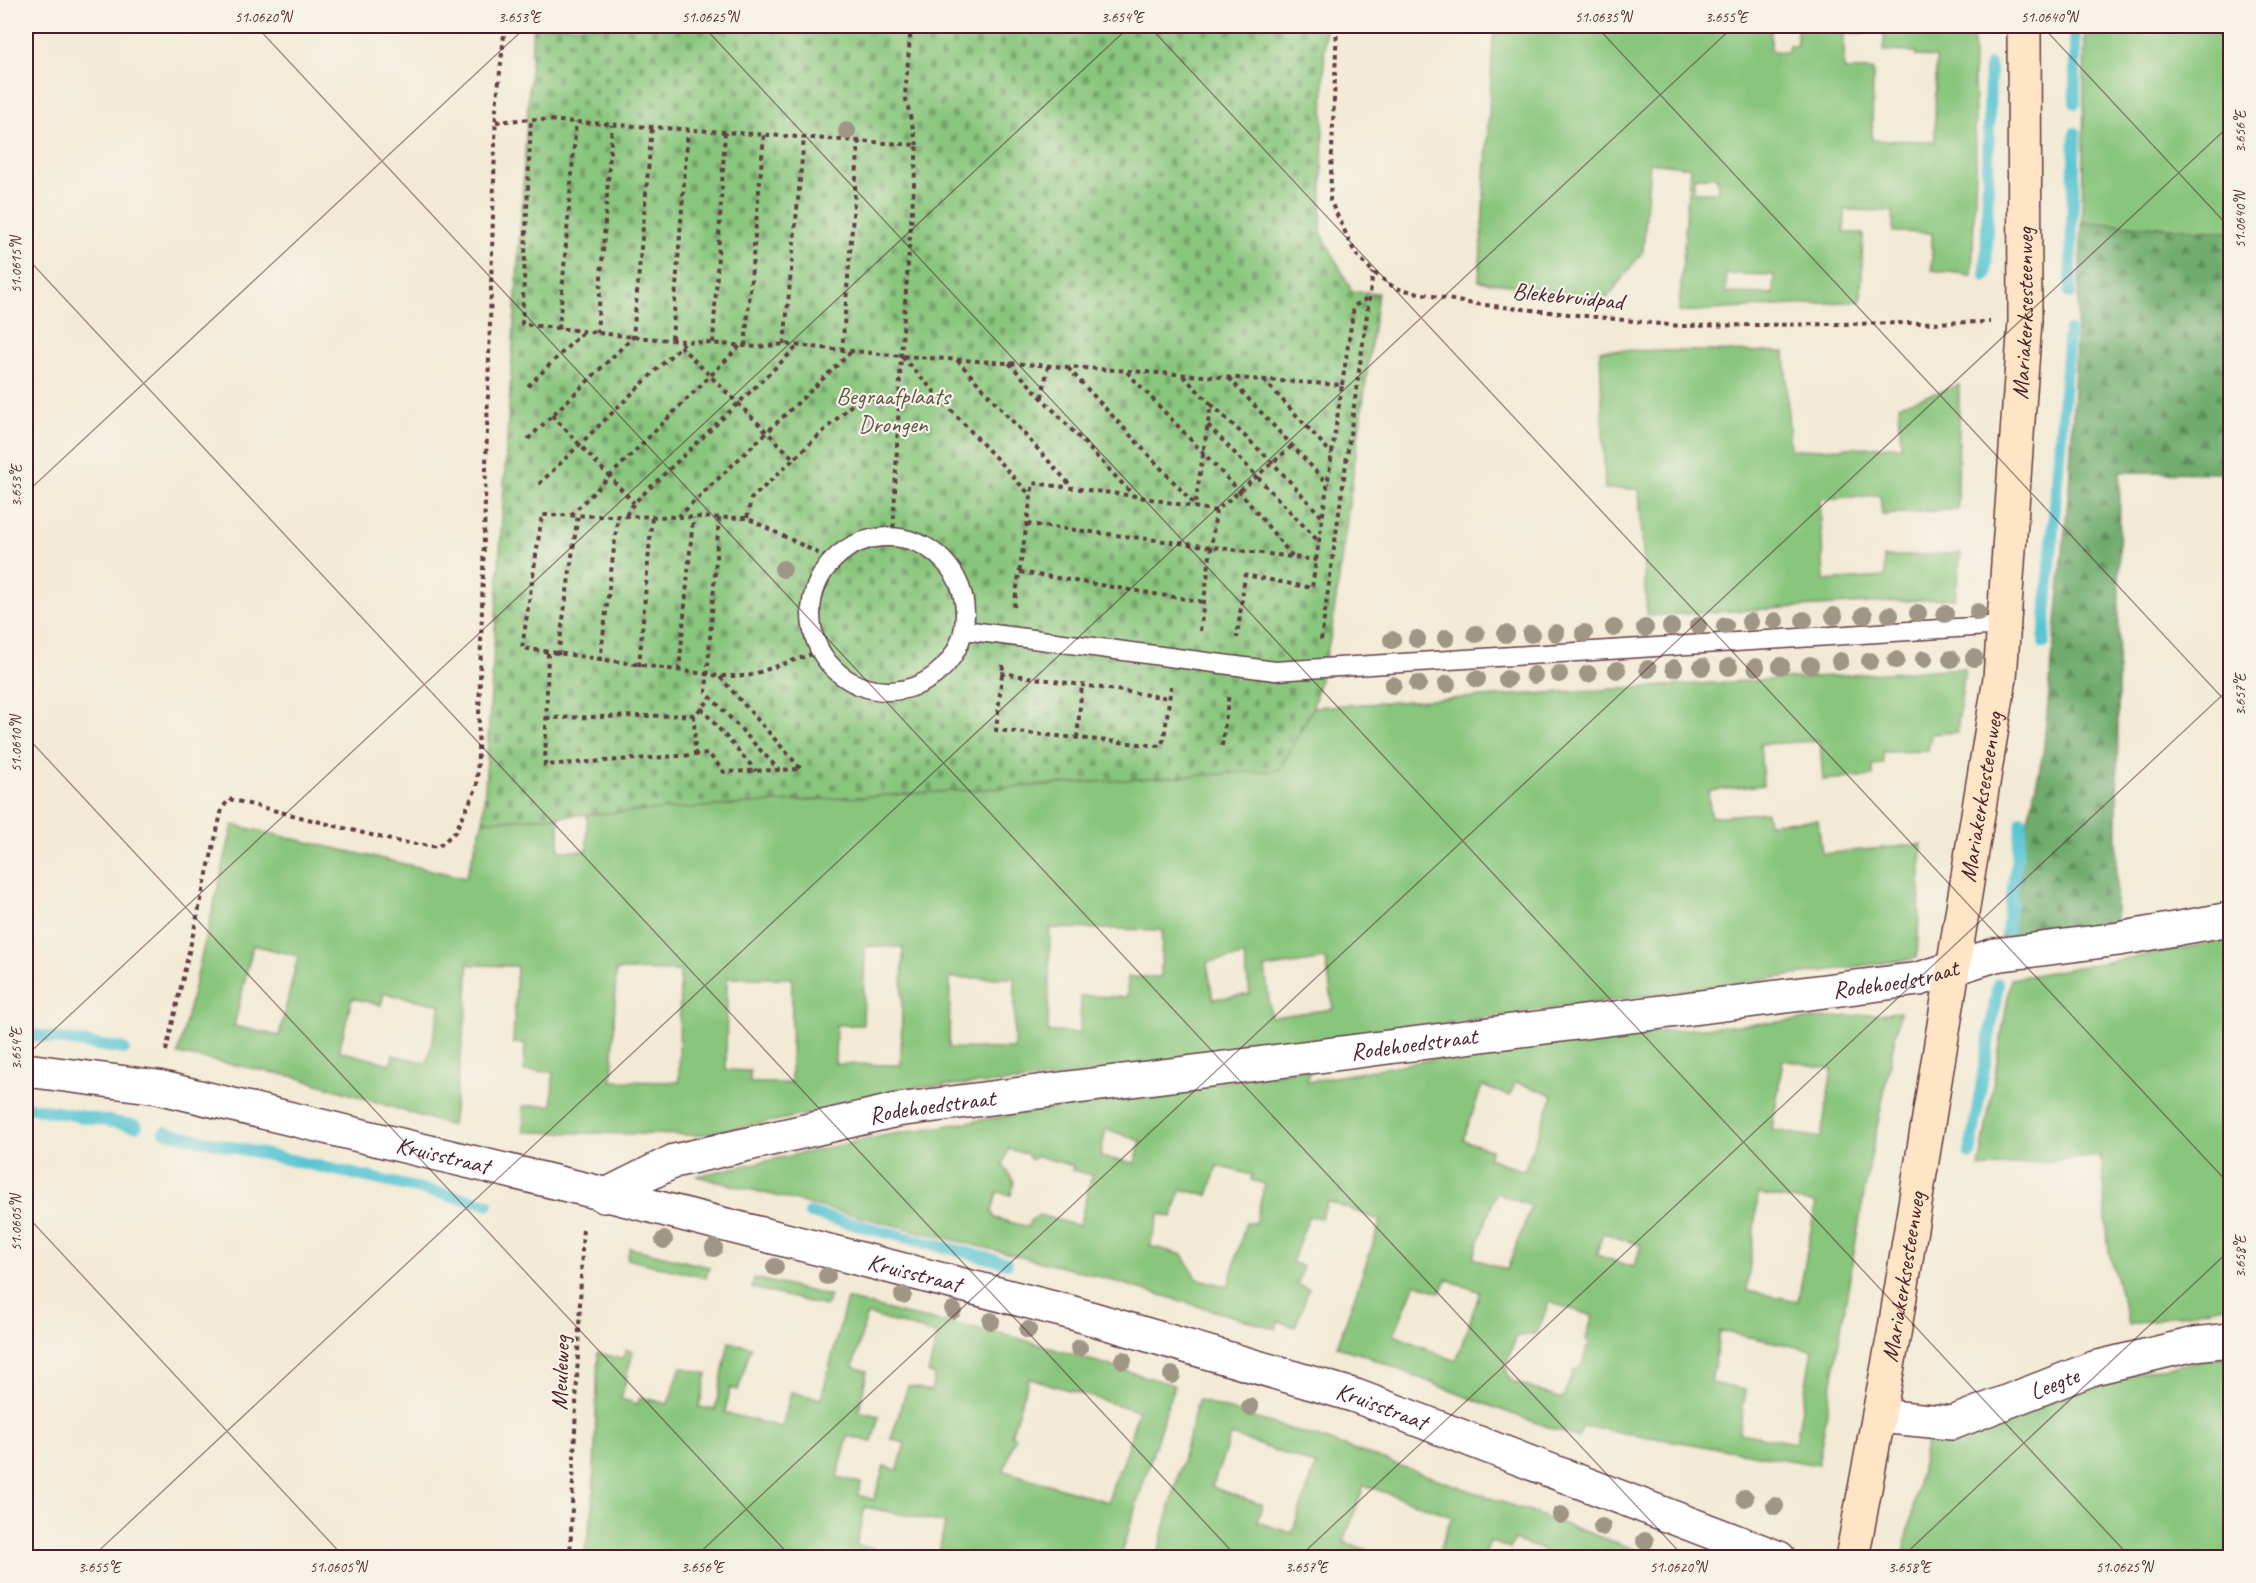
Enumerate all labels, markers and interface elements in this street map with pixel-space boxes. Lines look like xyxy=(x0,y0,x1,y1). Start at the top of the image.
text: 51.0620°N xyxy=(235,8,294,27)
text: 3.653°E xyxy=(498,8,542,27)
text: 51.0625°N xyxy=(682,8,741,27)
text: 3.654°E xyxy=(1101,8,1145,27)
text: 51.0635°N xyxy=(1575,8,1634,27)
text: 3.655°E xyxy=(1705,8,1749,27)
text: 51.0640°N xyxy=(2021,8,2080,27)
text: 3.656°E xyxy=(2231,109,2250,153)
text: 51.0640°N xyxy=(2231,189,2250,248)
street label: Mariakerksesteenweg xyxy=(2005,226,2040,400)
text: 51.0615°N xyxy=(7,234,26,293)
street label: Blekebruidpad xyxy=(1511,275,1628,317)
park label: Begraafplaats Drongen xyxy=(836,381,952,439)
text: 3.653°E xyxy=(7,463,26,507)
text: 3.657°E xyxy=(2231,672,2250,716)
street label: Mariakerksesteenweg xyxy=(1952,708,2010,884)
text: 51.0610°N xyxy=(7,713,26,772)
street label: Rodehoedstraat xyxy=(1831,952,1964,1005)
street label: Rodehoedstraat xyxy=(1349,1021,1481,1067)
text: 3.654°E xyxy=(7,1026,26,1070)
street label: Rodehoedstraat xyxy=(866,1082,999,1131)
street label: Kruisstraat xyxy=(393,1130,496,1182)
street label: Mariakerksesteenweg xyxy=(1874,1188,1932,1364)
text: 51.0605°N xyxy=(7,1192,26,1251)
text: 3.658°E xyxy=(2231,1234,2250,1278)
street label: Kruisstraat xyxy=(865,1247,967,1300)
street label: Meuleweg xyxy=(544,1334,576,1411)
street label: Leegte xyxy=(2025,1360,2085,1406)
street label: Kruisstraat xyxy=(1332,1376,1434,1438)
text: 3.655°E xyxy=(78,1558,122,1577)
text: 51.0605°N xyxy=(310,1558,369,1577)
text: 3.656°E xyxy=(681,1558,725,1577)
text: 3.657°E xyxy=(1285,1558,1329,1577)
text: 51.0620°N xyxy=(1650,1558,1709,1577)
text: 3.658°E xyxy=(1888,1558,1932,1577)
text: 51.0625°N xyxy=(2096,1558,2155,1577)

